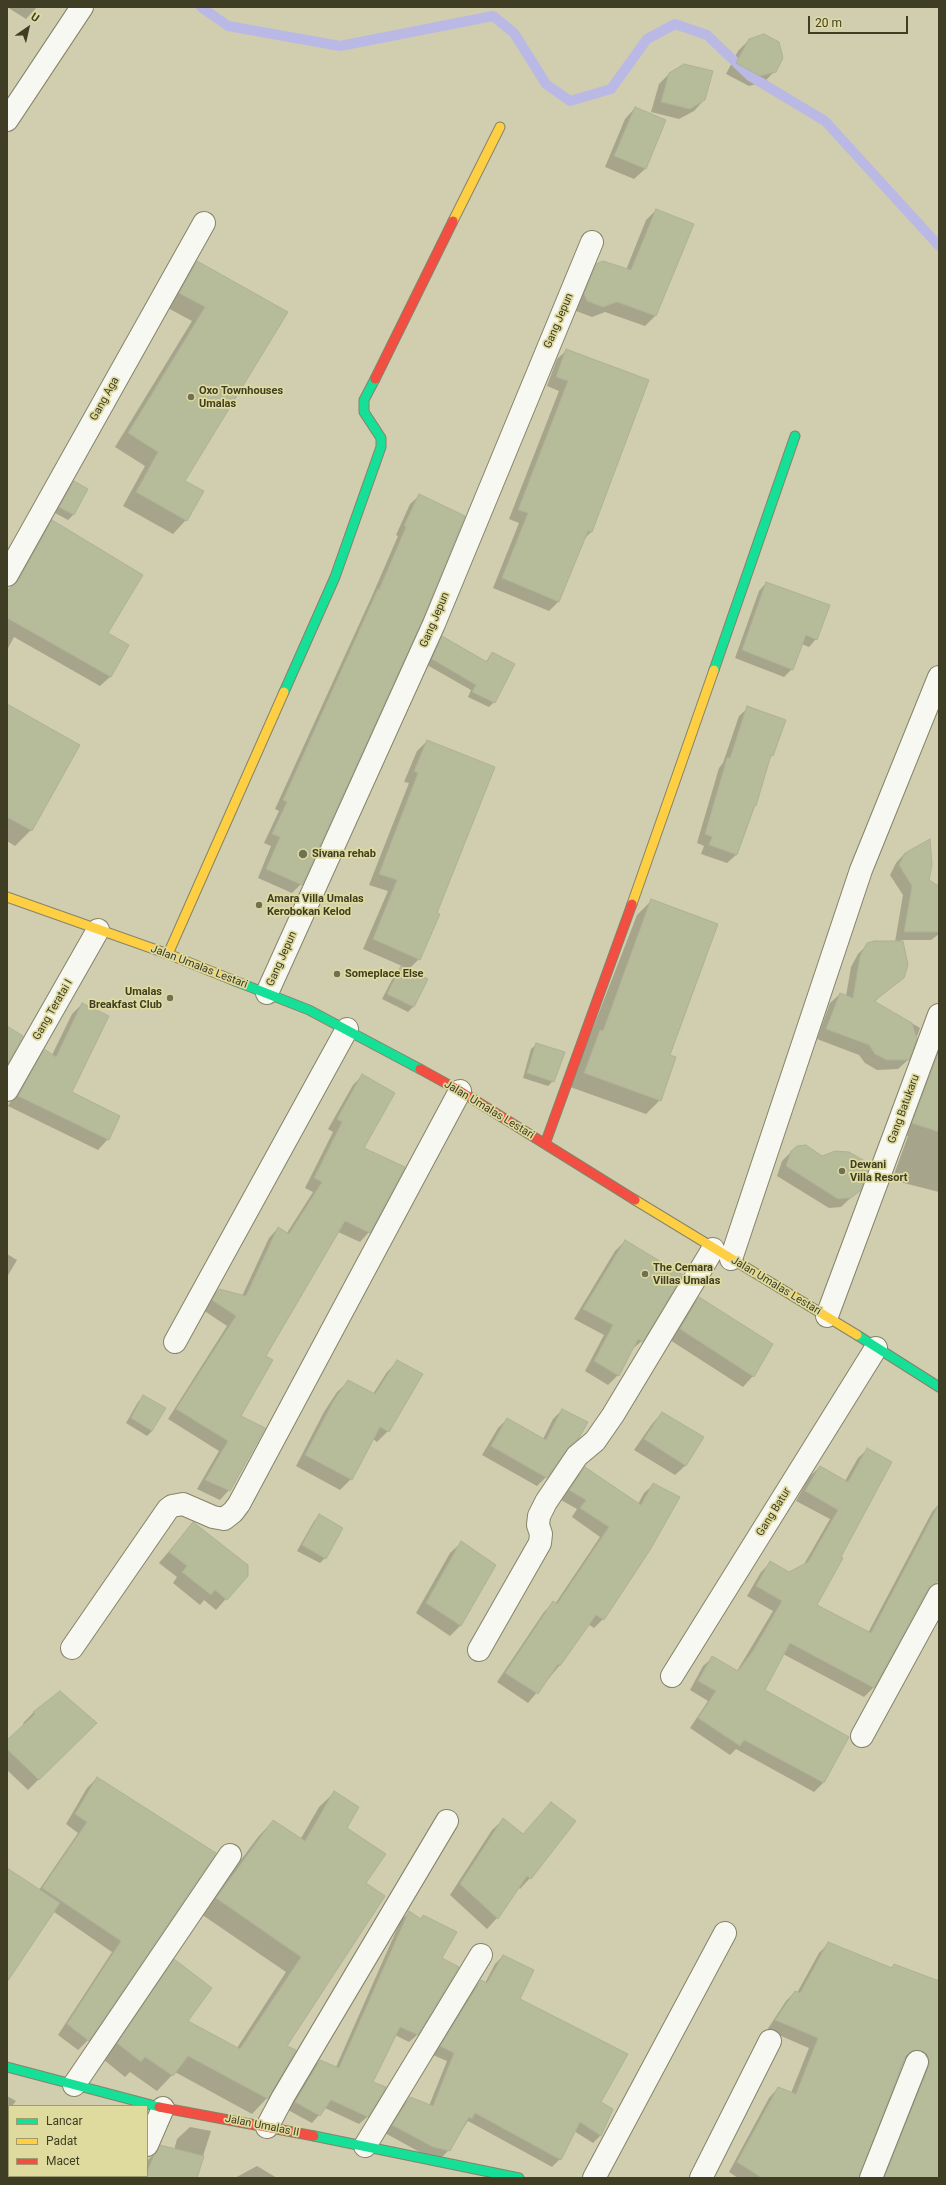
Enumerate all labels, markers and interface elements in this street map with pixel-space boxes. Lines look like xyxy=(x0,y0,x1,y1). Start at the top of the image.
north arrow xyxy=(8,8,48,48)
scale bar xyxy=(810,8,910,34)
text: U xyxy=(28,10,42,25)
text: 20 m xyxy=(815,16,842,30)
street label: Gang Jepun xyxy=(541,291,577,351)
street label: Gang Aga xyxy=(88,375,122,423)
place label: Oxo Townhouses Umalas xyxy=(199,384,283,410)
marker: Oxo Townhouses Umalas xyxy=(186,392,196,402)
street label: Gang Jepun xyxy=(417,590,453,650)
place label: Sivana rehab xyxy=(312,847,376,861)
marker: Sivana rehab xyxy=(297,848,309,860)
place label: Amara Villa Umalas Kerobokan Kelod xyxy=(267,892,364,918)
marker: Amara Villa Umalas Kerobokan Kelod xyxy=(254,900,264,910)
street label: Gang Jepun xyxy=(264,930,300,988)
street label: Jalan Umalas Lestari xyxy=(149,942,249,992)
place label: Someplace Else xyxy=(345,967,424,981)
marker: Someplace Else xyxy=(332,969,342,979)
street label: Gang Teratai I xyxy=(30,977,76,1043)
place label: Umalas Breakfast Club xyxy=(89,985,162,1011)
marker: Umalas Breakfast Club xyxy=(165,993,175,1003)
street label: Gang Batukaru xyxy=(885,1073,923,1145)
street label: Jalan Umalas Lestari xyxy=(442,1078,536,1142)
place label: Dewani Villa Resort xyxy=(850,1158,907,1184)
marker: Dewani Villa Resort xyxy=(837,1166,847,1176)
street label: Jalan Umalas Lestari xyxy=(729,1254,823,1318)
place label: The Cemara Villas Umalas xyxy=(653,1261,720,1287)
marker: The Cemara Villas Umalas xyxy=(640,1269,650,1279)
street label: Gang Batur xyxy=(754,1485,794,1539)
legend xyxy=(8,2105,148,2177)
street label: Jalan Umalas II xyxy=(224,2112,300,2140)
text: Lancar xyxy=(46,2114,83,2128)
text: Padat xyxy=(46,2134,77,2148)
text: Macet xyxy=(46,2154,80,2168)

